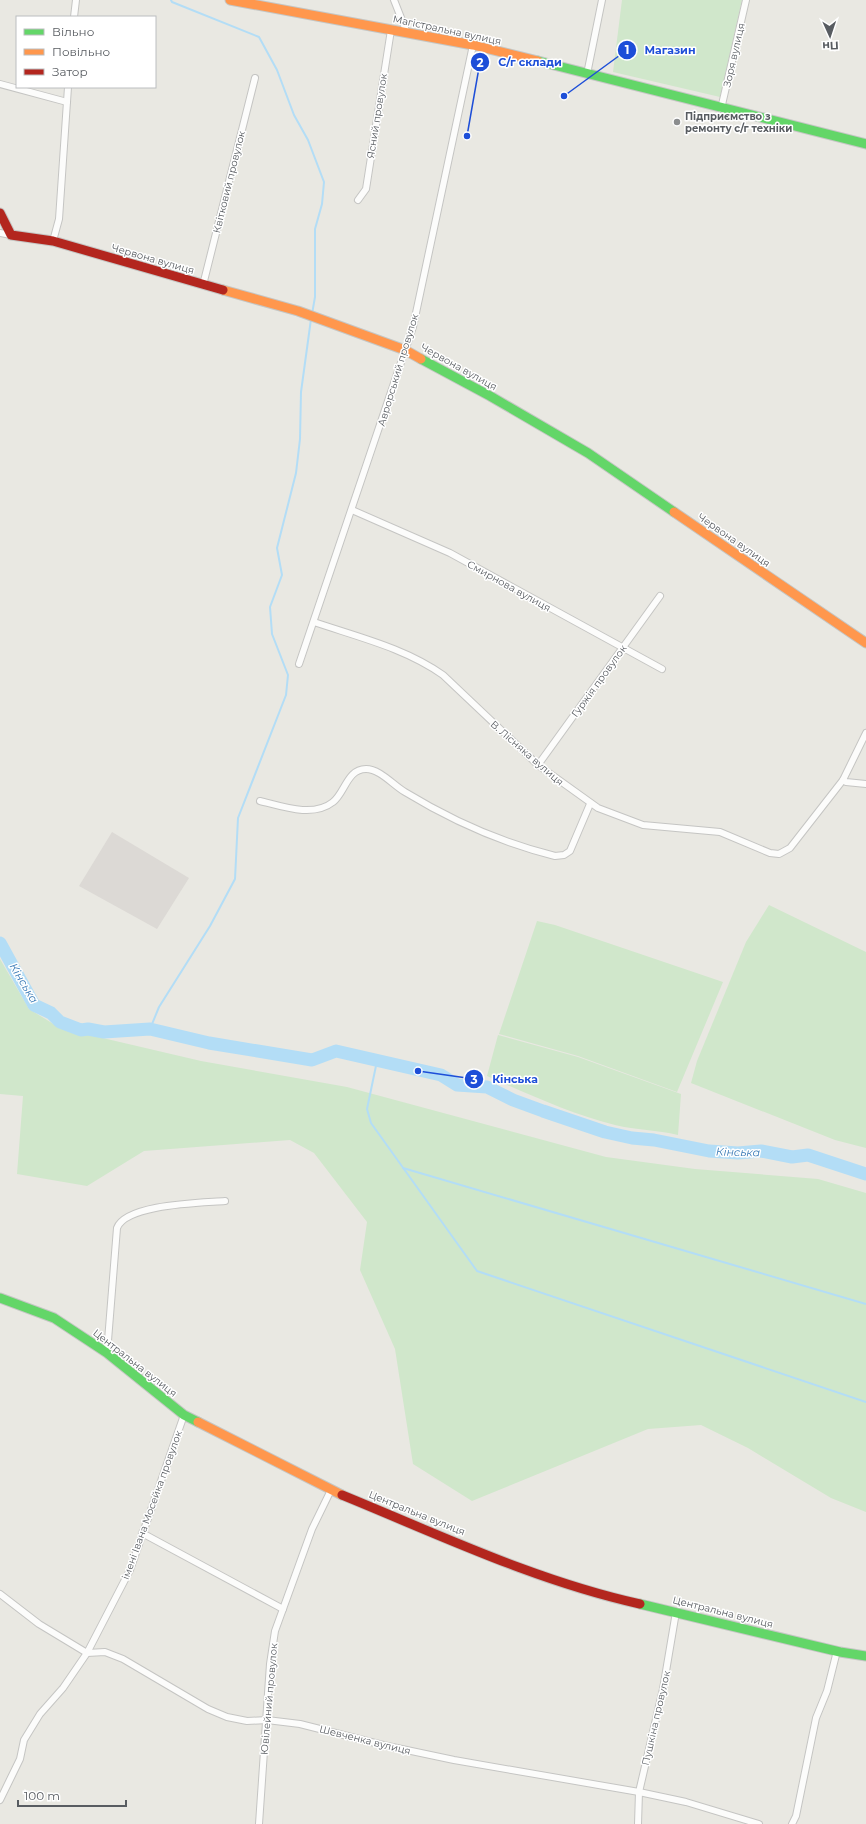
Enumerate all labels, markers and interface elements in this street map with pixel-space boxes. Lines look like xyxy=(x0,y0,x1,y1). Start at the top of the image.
street label: Магістральна вулиця xyxy=(392,12,502,48)
legend xyxy=(16,16,156,88)
north arrow xyxy=(810,16,850,56)
street label: Зоря вулиця xyxy=(720,22,748,88)
text: Вільно xyxy=(52,24,95,39)
callout: Магазин xyxy=(617,39,704,62)
text: Пн xyxy=(822,39,839,53)
text: 1 xyxy=(625,42,629,57)
text: Магазин xyxy=(644,43,696,57)
text: Повільно xyxy=(52,44,111,59)
callout: С/г склади xyxy=(470,51,569,74)
text: 2 xyxy=(476,55,484,70)
text: С/г склади xyxy=(498,55,562,69)
text: Затор xyxy=(52,64,88,79)
street label: Ясний провулок xyxy=(364,72,390,159)
place label: Підприємство з ремонту с/г техніки xyxy=(685,110,792,135)
marker: Підприємство з ремонту с/г техніки xyxy=(672,117,682,127)
street label: Квітковий провулок xyxy=(210,129,248,234)
street label: Червона вулиця xyxy=(110,241,196,277)
street label: Аврорський провулок xyxy=(375,312,421,428)
street label: Червона вулиця xyxy=(419,341,499,393)
street label: Червона вулиця xyxy=(695,510,773,570)
street label: Смирнова вулиця xyxy=(465,558,553,614)
street label: Гуржія провулок xyxy=(568,642,630,720)
street label: В. Лісняка вулиця xyxy=(488,718,566,788)
water label: Кінська xyxy=(7,960,42,1006)
callout: Кінська xyxy=(464,1068,546,1091)
text: 3 xyxy=(469,1072,478,1087)
text: Кінська xyxy=(492,1072,538,1086)
water label: Кінська xyxy=(716,1145,761,1159)
street label: Центральна вулиця xyxy=(90,1326,180,1400)
street label: імені Івана Мосейка провулок xyxy=(119,1428,185,1581)
street label: Центральна вулиця xyxy=(367,1488,467,1538)
street label: Центральна вулиця xyxy=(671,1593,775,1631)
street label: Ювілейний провулок xyxy=(258,1642,280,1755)
street label: Пушкіна провулок xyxy=(639,1669,673,1767)
street label: Шевченка вулиця xyxy=(318,1722,412,1758)
scale bar xyxy=(18,1782,126,1808)
text: 100 m xyxy=(24,1788,60,1803)

